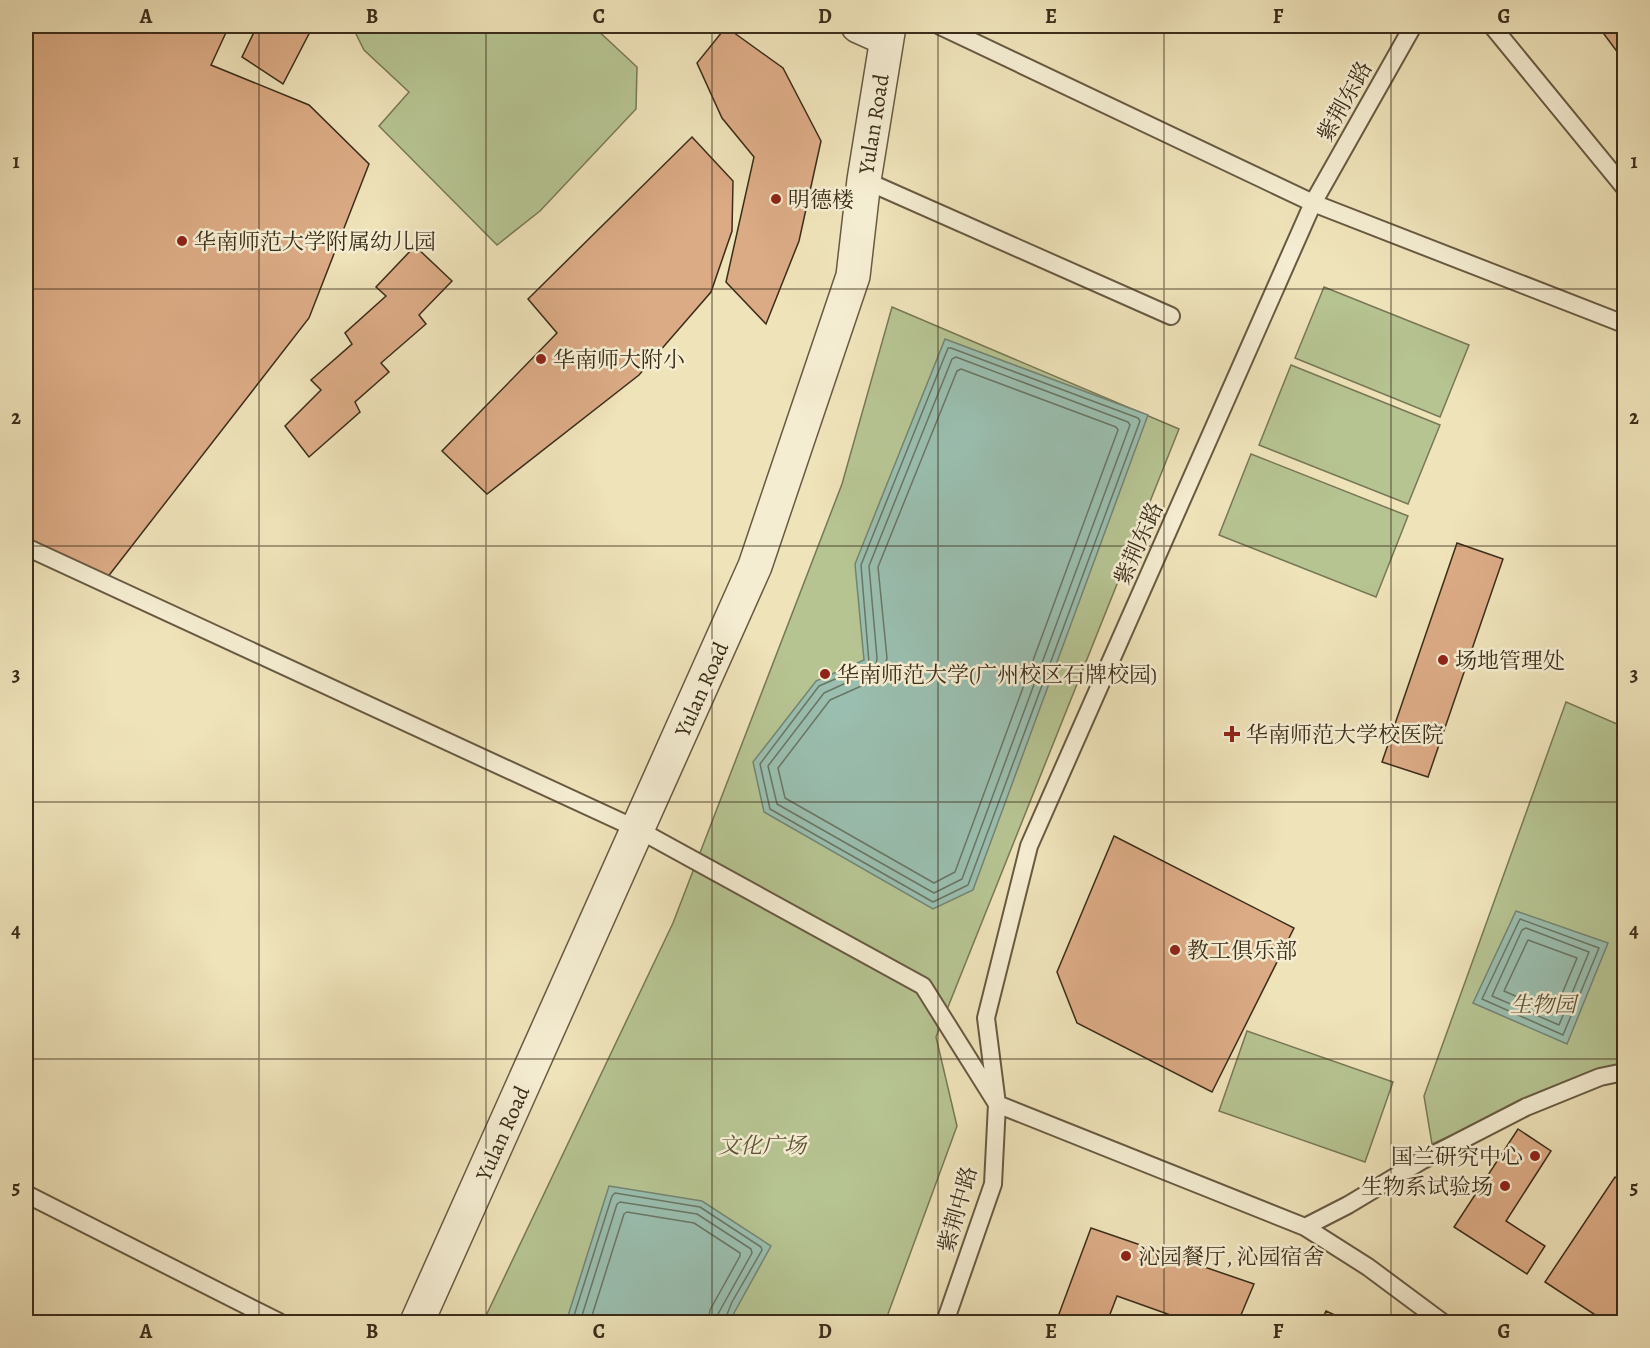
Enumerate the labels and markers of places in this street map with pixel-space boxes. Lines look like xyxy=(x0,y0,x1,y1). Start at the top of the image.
place label: 明德楼 xyxy=(788,185,854,215)
marker: 明德楼 xyxy=(769,192,783,206)
place label: 华南师范大学附属幼儿园 xyxy=(194,227,436,257)
marker: 华南师范大学附属幼儿园 xyxy=(175,234,189,248)
place label: 华南师大附小 xyxy=(553,345,685,375)
marker: 华南师大附小 xyxy=(534,352,548,366)
place label: 场地管理处 xyxy=(1455,646,1565,676)
marker: 场地管理处 xyxy=(1436,653,1450,667)
place label: 华南师范大学(广州校区石牌校园) xyxy=(837,660,1157,690)
marker: 华南师范大学(广州校区石牌校园) xyxy=(818,667,832,681)
place label: 华南师范大学校医院 xyxy=(1246,720,1444,750)
marker: 华南师范大学校医院 xyxy=(1223,725,1241,743)
place label: 教工俱乐部 xyxy=(1187,936,1297,966)
marker: 教工俱乐部 xyxy=(1168,943,1182,957)
place label: 国兰研究中心 xyxy=(1391,1142,1523,1172)
marker: 国兰研究中心 xyxy=(1528,1149,1542,1163)
place label: 生物系试验场 xyxy=(1361,1172,1493,1202)
marker: 生物系试验场 xyxy=(1498,1179,1512,1193)
place label: 沁园餐厅, 沁园宿舍 xyxy=(1138,1242,1324,1272)
marker: 沁园餐厅, 沁园宿舍 xyxy=(1119,1249,1133,1263)

